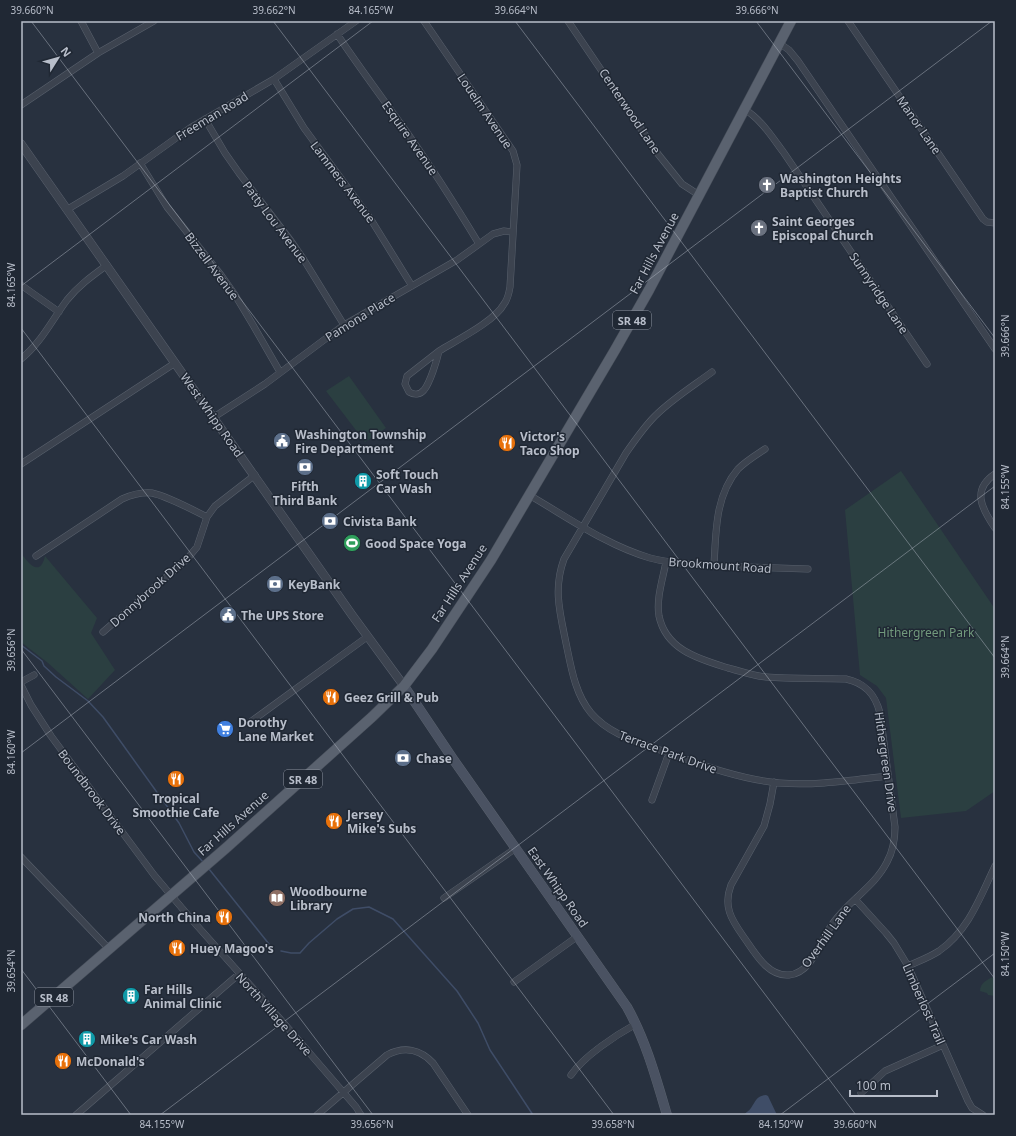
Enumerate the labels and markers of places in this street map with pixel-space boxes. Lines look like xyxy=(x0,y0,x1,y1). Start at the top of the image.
place label: Washington Heights Baptist Church xyxy=(780,170,902,201)
church icon: Washington Heights Baptist Church xyxy=(757,175,777,195)
place label: Saint Georges Episcopal Church xyxy=(772,213,874,244)
church icon: Saint Georges Episcopal Church xyxy=(749,218,769,238)
place label: Washington Township Fire Department xyxy=(295,426,427,457)
place label: Victor's Taco Shop xyxy=(520,428,580,459)
public building icon: Washington Township Fire Department xyxy=(272,431,292,451)
restaurant icon: Victor's Taco Shop xyxy=(497,433,517,453)
bank icon: Fifth Third Bank xyxy=(295,457,315,477)
place label: Soft Touch Car Wash xyxy=(376,466,438,497)
building icon: Soft Touch Car Wash xyxy=(353,471,373,491)
place label: Fifth Third Bank xyxy=(273,478,338,509)
bank icon: Civista Bank xyxy=(320,511,340,531)
place label: Civista Bank xyxy=(343,513,417,530)
sports icon: Good Space Yoga xyxy=(342,533,362,553)
place label: Good Space Yoga xyxy=(365,535,466,552)
bank icon: KeyBank xyxy=(265,574,285,594)
place label: KeyBank xyxy=(288,576,341,593)
public building icon: The UPS Store xyxy=(218,605,238,625)
place label: The UPS Store xyxy=(241,607,324,624)
restaurant icon: Geez Grill & Pub xyxy=(321,687,341,707)
place label: Geez Grill & Pub xyxy=(344,689,439,706)
place label: Dorothy Lane Market xyxy=(238,714,314,745)
supermarket icon: Dorothy Lane Market xyxy=(215,719,235,739)
bank icon: Chase xyxy=(393,748,413,768)
place label: Chase xyxy=(416,750,452,767)
restaurant icon: Tropical Smoothie Cafe xyxy=(166,769,186,789)
place label: Tropical Smoothie Cafe xyxy=(133,790,219,821)
place label: Jersey Mike's Subs xyxy=(346,806,416,837)
restaurant icon: Jersey Mike's Subs xyxy=(324,811,344,831)
place label: Woodbourne Library xyxy=(290,883,367,914)
library icon: Woodbourne Library xyxy=(267,888,287,908)
restaurant icon: North China xyxy=(214,907,234,927)
place label: North China xyxy=(138,909,211,926)
restaurant icon: Huey Magoo's xyxy=(167,938,187,958)
place label: Huey Magoo's xyxy=(190,940,274,957)
place label: Far Hills Animal Clinic xyxy=(144,981,222,1012)
building icon: Far Hills Animal Clinic xyxy=(121,986,141,1006)
building icon: Mike's Car Wash xyxy=(77,1029,97,1049)
place label: Mike's Car Wash xyxy=(100,1031,197,1048)
restaurant icon: McDonald's xyxy=(53,1051,73,1071)
place label: McDonald's xyxy=(76,1053,145,1070)

